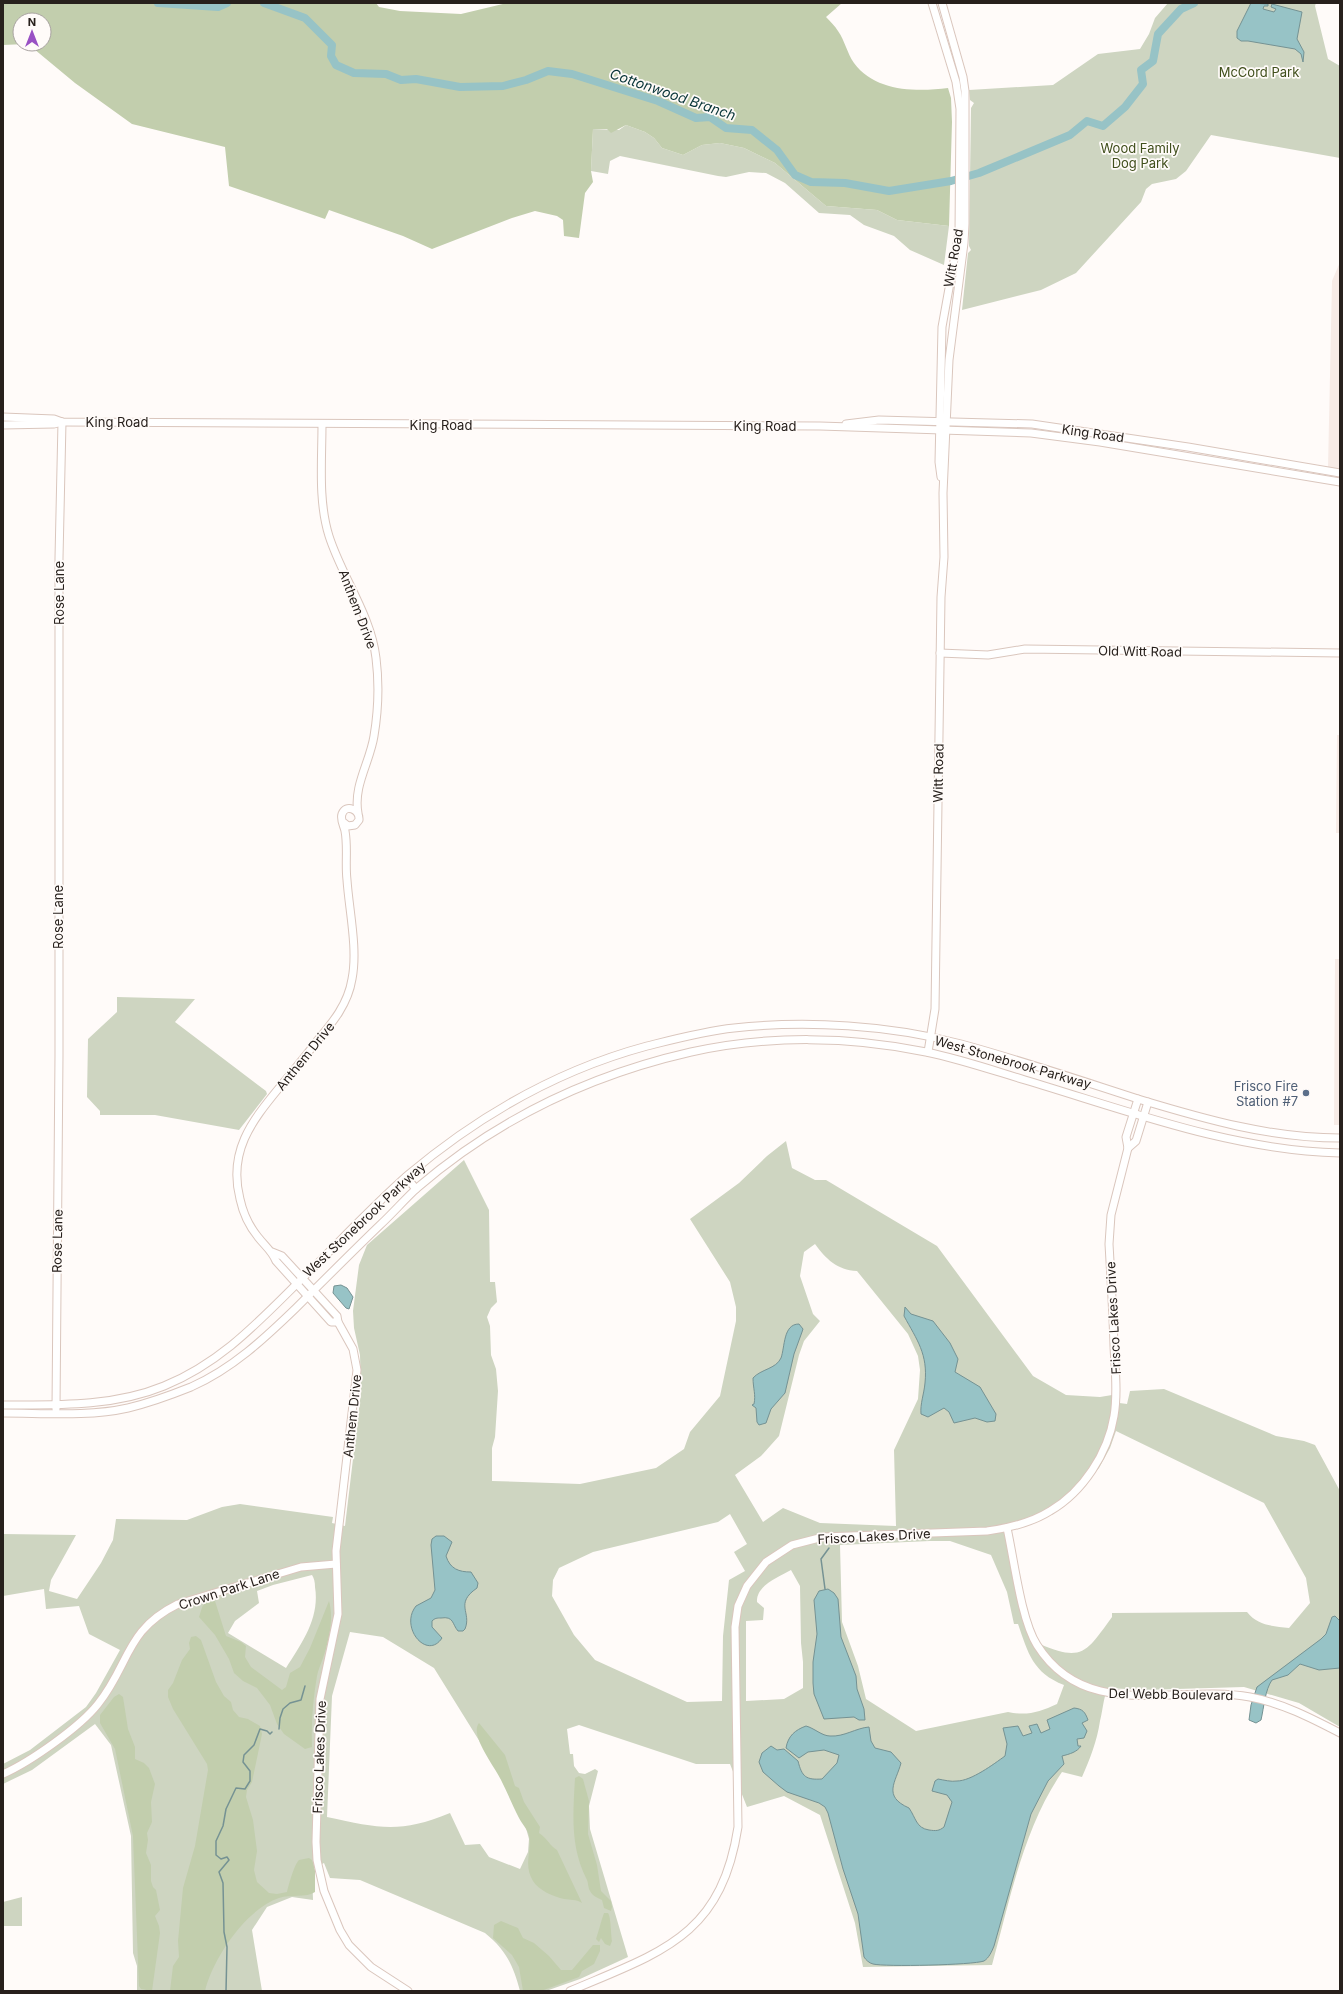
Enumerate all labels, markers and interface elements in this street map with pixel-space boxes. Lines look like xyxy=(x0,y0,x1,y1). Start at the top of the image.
north arrow xyxy=(12,12,52,52)
text: N xyxy=(28,15,36,29)
water label: Cottonwood Branch xyxy=(608,64,738,124)
park label: McCord Park xyxy=(1219,64,1299,80)
park label: Wood Family Dog Park xyxy=(1100,140,1180,171)
street label: Witt Road xyxy=(940,227,966,289)
street label: King Road xyxy=(86,414,148,430)
street label: King Road xyxy=(410,417,472,433)
street label: King Road xyxy=(734,418,796,434)
street label: King Road xyxy=(1061,421,1125,445)
street label: Rose Lane xyxy=(51,561,67,625)
street label: Anthem Drive xyxy=(336,567,380,651)
street label: Old Witt Road xyxy=(1098,642,1182,660)
street label: Witt Road xyxy=(929,743,947,803)
street label: Rose Lane xyxy=(50,885,66,949)
street label: Anthem Drive xyxy=(273,1019,337,1093)
street label: West Stonebrook Parkway xyxy=(933,1032,1093,1092)
place label: Frisco Fire Station #7 xyxy=(1234,1078,1298,1109)
marker: Frisco Fire Station #7 xyxy=(1301,1088,1311,1098)
street label: West Stonebrook Parkway xyxy=(299,1158,429,1280)
street label: Rose Lane xyxy=(48,1209,66,1273)
street label: Frisco Lakes Drive xyxy=(1102,1261,1124,1375)
street label: Anthem Drive xyxy=(340,1374,364,1458)
street label: Frisco Lakes Drive xyxy=(817,1525,931,1547)
street label: Crown Park Lane xyxy=(177,1565,281,1613)
street label: Del Webb Boulevard xyxy=(1109,1685,1233,1703)
street label: Frisco Lakes Drive xyxy=(309,1700,329,1814)

